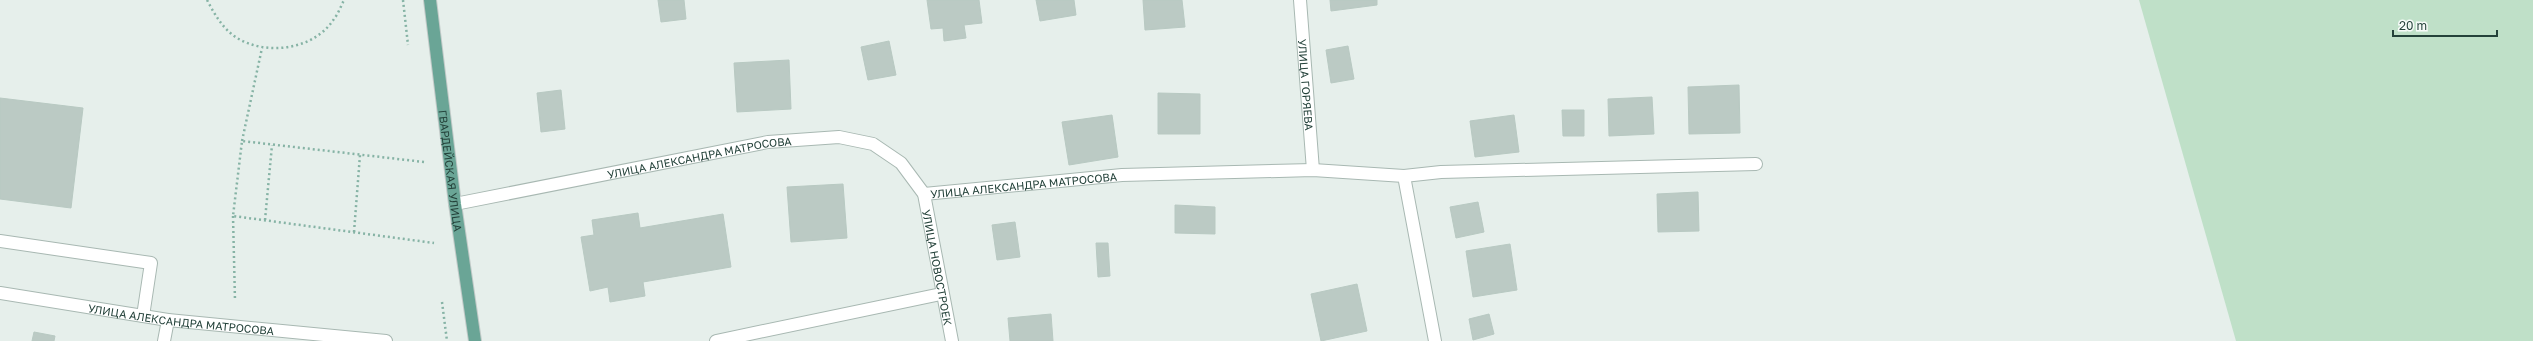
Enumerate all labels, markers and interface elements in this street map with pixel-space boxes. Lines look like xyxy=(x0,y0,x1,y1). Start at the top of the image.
scale bar xyxy=(2393,12,2497,38)
text: 20 m xyxy=(2399,18,2427,33)
street label: УЛИЦА ГОРЯЕВА xyxy=(1296,38,1317,132)
street label: ГВАРДЕЙСКАЯ УЛИЦА xyxy=(437,109,466,233)
street label: УЛИЦА АЛЕКСАНДРА МАТРОСОВА xyxy=(606,134,793,180)
street label: УЛИЦА АЛЕКСАНДРА МАТРОСОВА xyxy=(930,169,1118,200)
street label: УЛИЦА НОВОСТРОЕК xyxy=(921,208,955,327)
street label: УЛИЦА АЛЕКСАНДРА МАТРОСОВА xyxy=(87,301,275,337)

